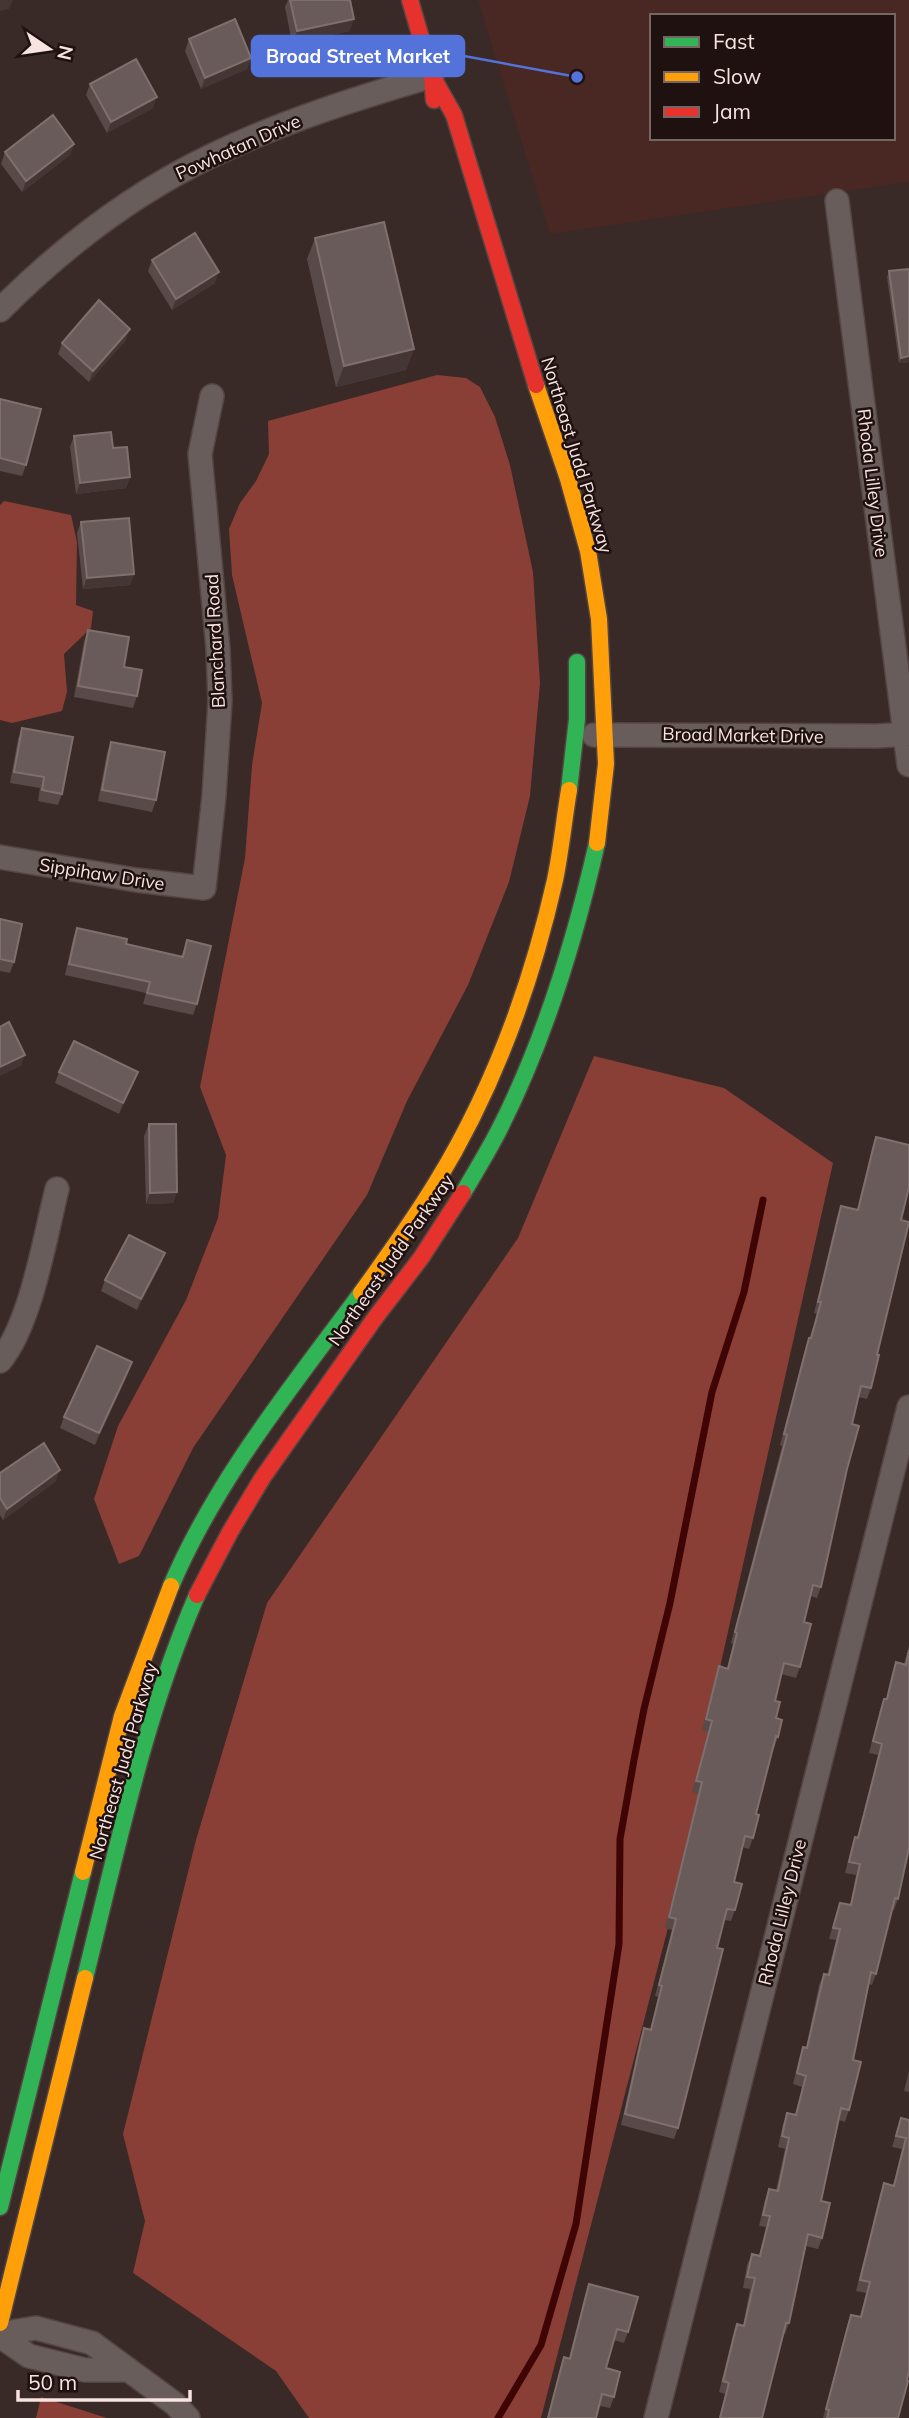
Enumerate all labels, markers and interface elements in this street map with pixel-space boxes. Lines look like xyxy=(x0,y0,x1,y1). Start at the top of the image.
north arrow xyxy=(14,14,84,84)
legend xyxy=(650,14,895,140)
text: Fast xyxy=(713,28,755,54)
callout: Broad Street Market xyxy=(252,36,464,76)
text: N xyxy=(52,43,79,63)
text: Broad Street Market xyxy=(266,44,450,68)
text: Slow xyxy=(713,63,761,89)
text: Jam xyxy=(713,98,751,124)
street label: Powhatan Drive xyxy=(172,109,304,185)
street label: Northeast Judd Parkway xyxy=(536,354,618,556)
street label: Rhoda Lilley Drive xyxy=(852,407,894,559)
street label: Blanchard Road xyxy=(200,573,230,709)
street label: Broad Market Drive xyxy=(662,722,824,748)
street label: Sippihaw Drive xyxy=(38,853,166,895)
street label: Northeast Judd Parkway xyxy=(323,1170,459,1350)
street label: Northeast Judd Parkway xyxy=(84,1659,162,1862)
street label: Rhoda Lilley Drive xyxy=(753,1837,811,1987)
scale bar xyxy=(18,2358,189,2402)
text: 50 m xyxy=(28,2369,77,2395)

